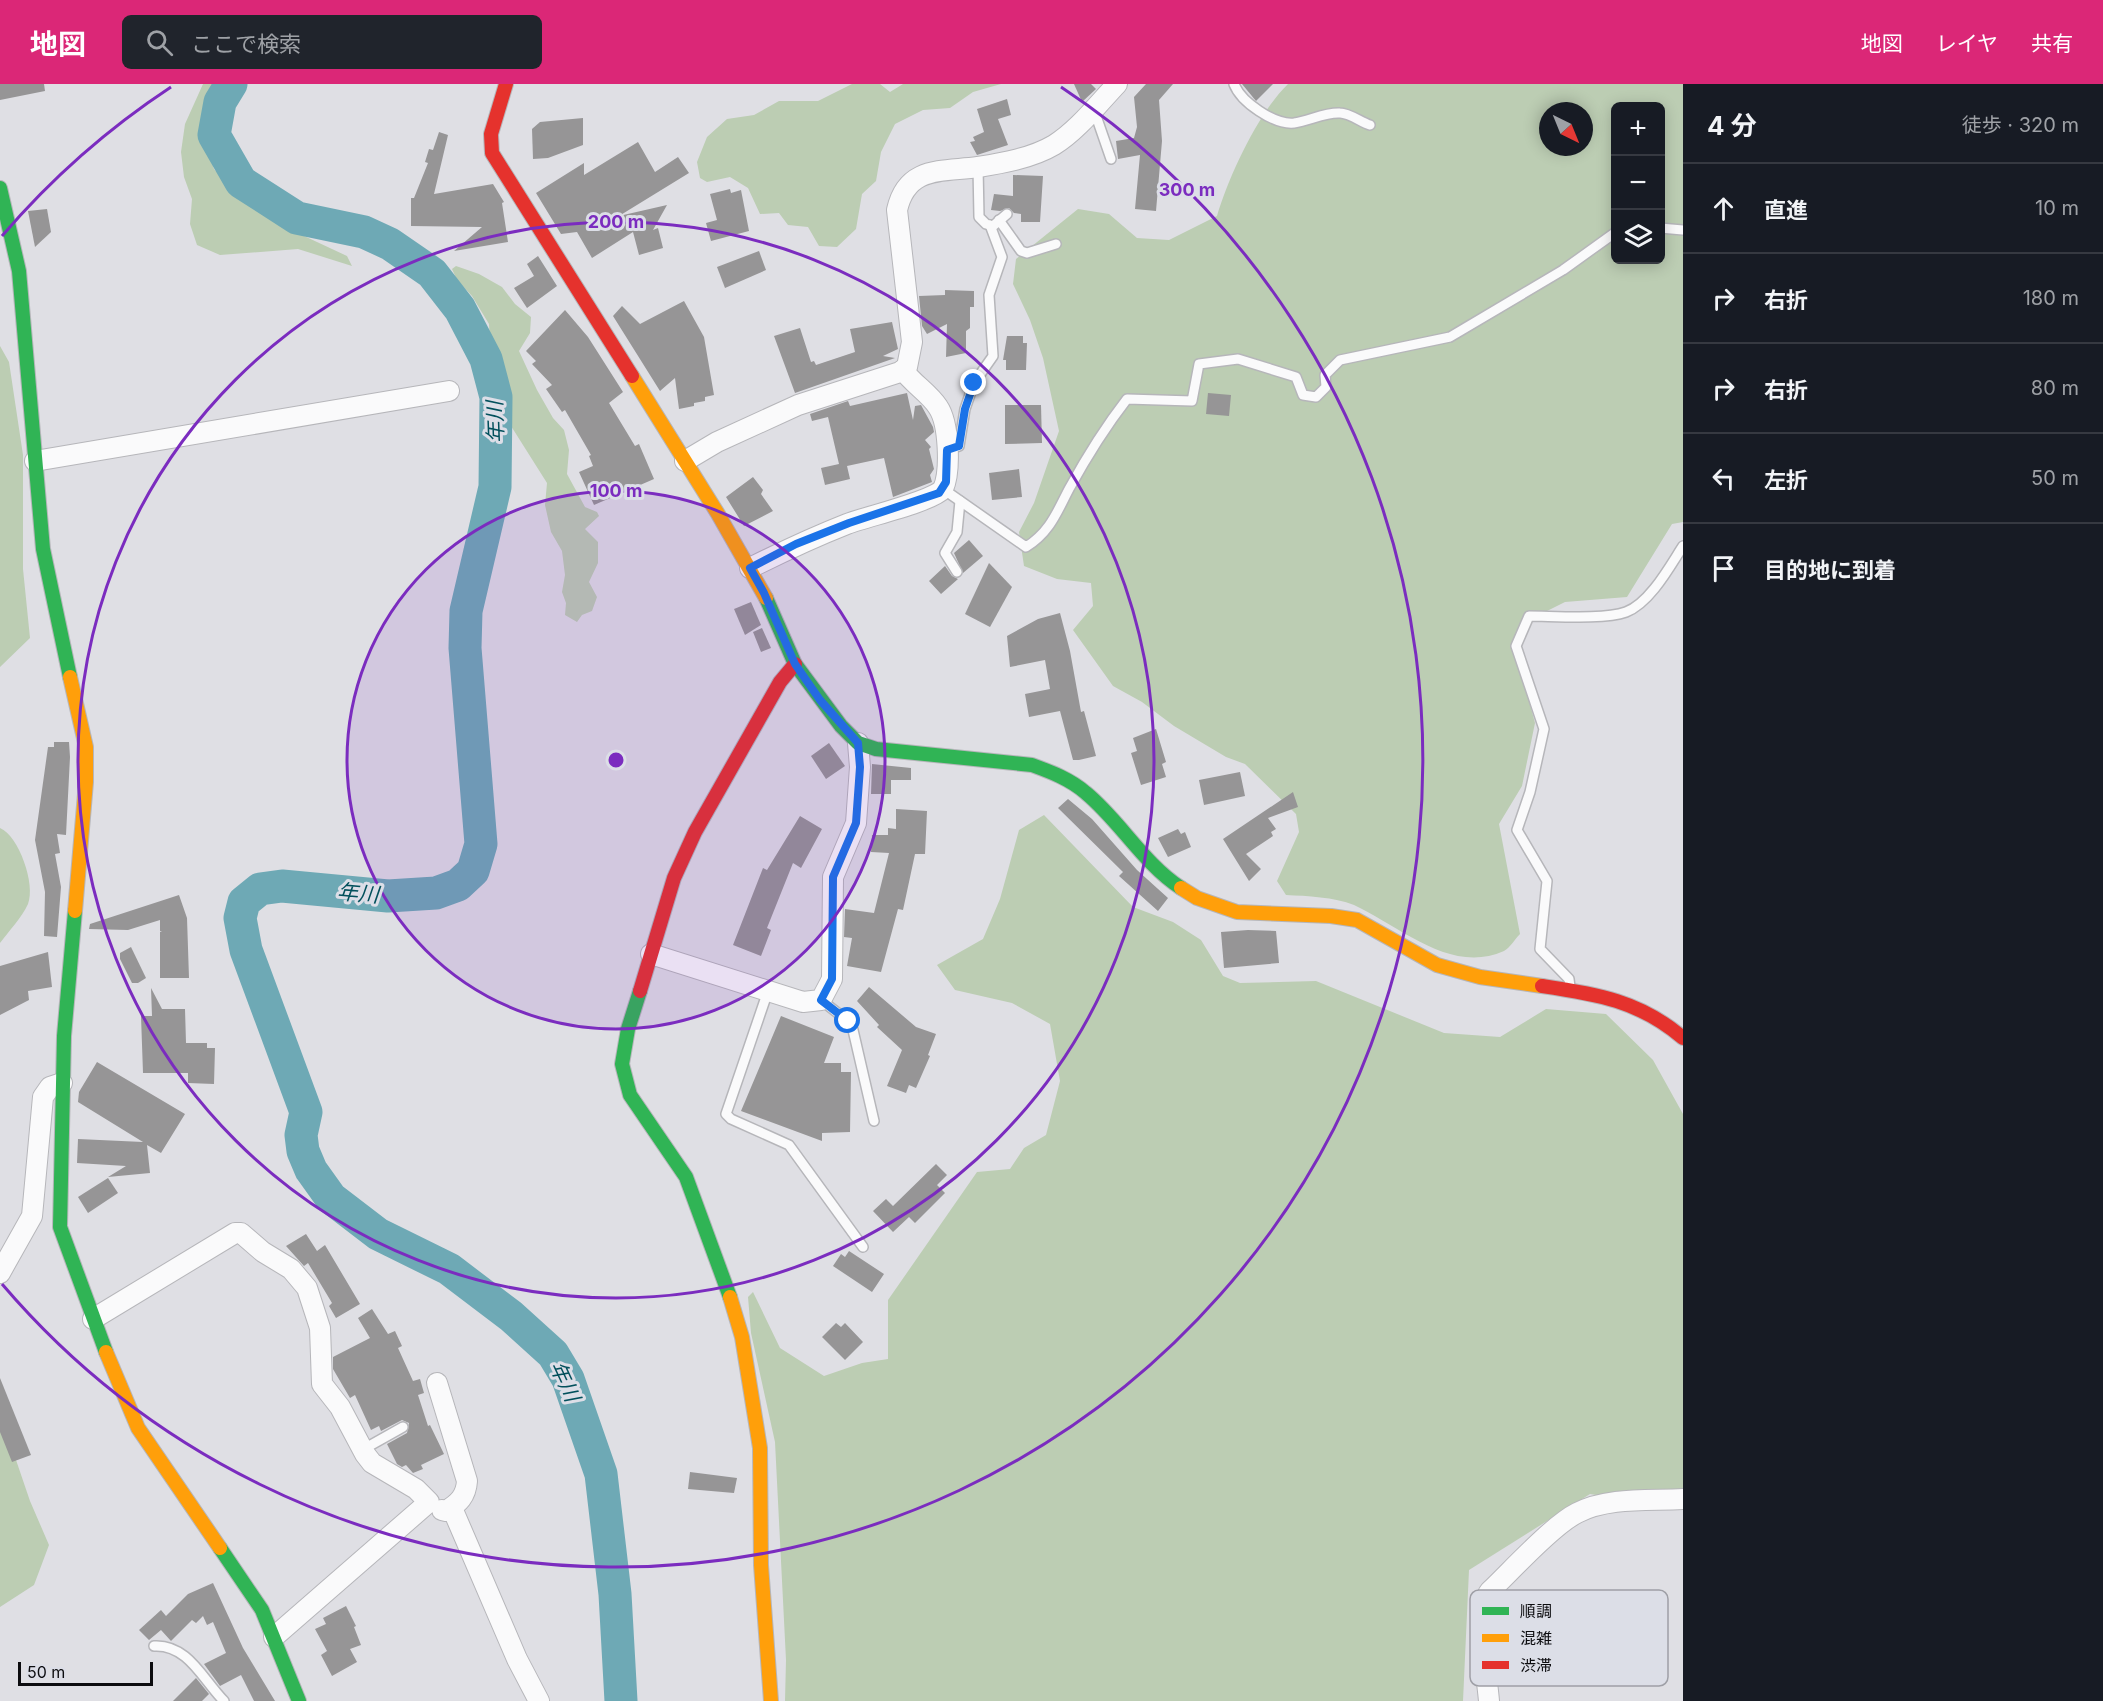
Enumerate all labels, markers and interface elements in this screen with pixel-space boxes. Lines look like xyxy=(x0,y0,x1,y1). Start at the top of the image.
search box xyxy=(122,15,542,69)
icon: search xyxy=(143,26,176,59)
text: 地図 xyxy=(30,27,86,61)
text: ここで検索 xyxy=(191,31,301,57)
text: 地図 xyxy=(1861,31,1903,56)
text: レイヤ xyxy=(1936,31,1998,56)
text: 共有 xyxy=(2031,31,2073,56)
north arrow xyxy=(1539,102,1593,156)
map controls xyxy=(1611,102,1665,264)
button: + xyxy=(1611,102,1665,156)
text: 4 分 xyxy=(1707,110,1757,141)
text: 徒歩 · 320 m xyxy=(1962,113,2079,137)
button: − xyxy=(1611,156,1665,210)
text: 300 m xyxy=(1159,179,1215,200)
icon: ahead xyxy=(1707,192,1740,225)
text: 10 m xyxy=(2035,196,2079,220)
text: 直進 xyxy=(1764,197,1808,223)
button: layers xyxy=(1611,210,1665,264)
text: 200 m xyxy=(588,211,644,232)
icon: right xyxy=(1707,282,1740,315)
text: 180 m xyxy=(2023,286,2079,310)
text: 右折 xyxy=(1764,287,1808,313)
route end xyxy=(960,369,986,395)
icon: right xyxy=(1707,372,1740,405)
text: 80 m xyxy=(2031,376,2079,400)
text: 右折 xyxy=(1764,377,1808,403)
water label: 年川 xyxy=(482,399,508,443)
icon: left xyxy=(1707,462,1740,495)
text: 50 m xyxy=(2031,466,2079,490)
text: 左折 xyxy=(1764,467,1808,493)
text: 100 m xyxy=(590,480,642,501)
icon: arrive xyxy=(1707,552,1740,585)
text: 目的地に到着 xyxy=(1764,557,1896,583)
centre of rings xyxy=(606,750,626,770)
water label: 年川 xyxy=(336,879,382,907)
route start xyxy=(834,1007,860,1033)
water label: 年川 xyxy=(545,1357,586,1407)
legend xyxy=(1470,1590,1668,1686)
text: 順調 xyxy=(1520,1601,1552,1621)
text: 混雑 xyxy=(1520,1628,1552,1648)
text: 渋滞 xyxy=(1520,1655,1552,1675)
scale bar xyxy=(18,1659,153,1686)
text: 50 m xyxy=(27,1662,65,1682)

